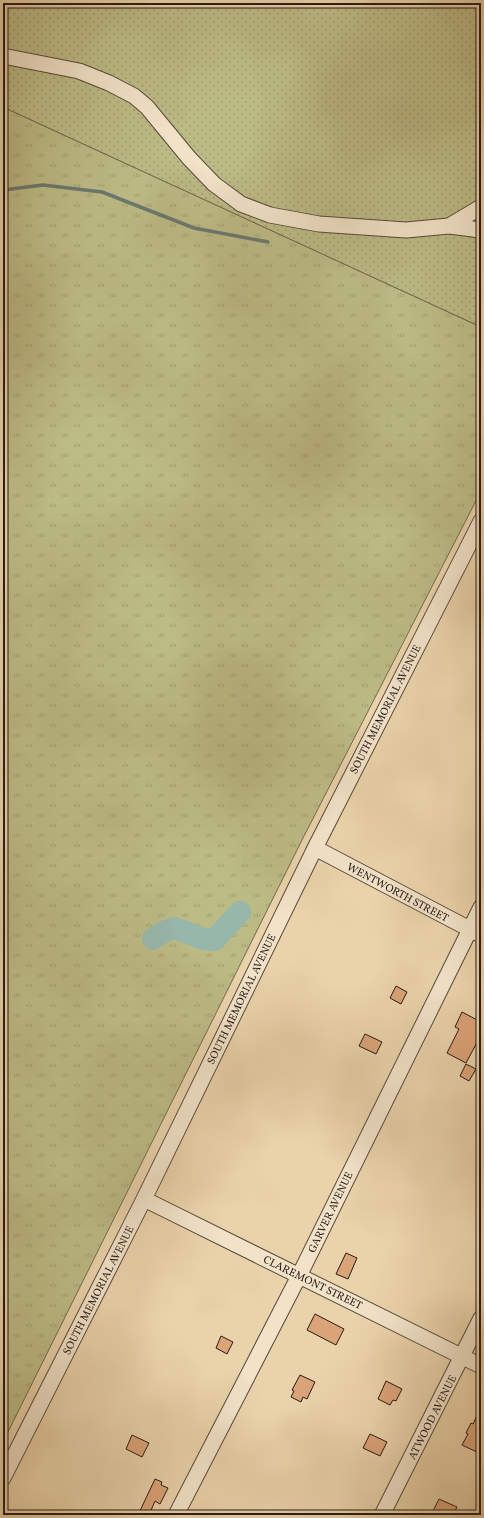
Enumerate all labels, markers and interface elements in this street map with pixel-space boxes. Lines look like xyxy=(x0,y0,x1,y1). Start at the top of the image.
street label: SOUTH MEMORIAL AVENUE xyxy=(347,642,426,777)
street label: WENTWORTH STREET xyxy=(344,860,451,927)
street label: SOUTH MEMORIAL AVENUE xyxy=(204,932,281,1067)
street label: GARVER AVENUE xyxy=(305,1169,358,1256)
street label: SOUTH MEMORIAL AVENUE xyxy=(60,1223,139,1358)
street label: CLAREMONT STREET xyxy=(260,1253,365,1314)
street label: ATWOOD AVENUE xyxy=(406,1372,461,1463)

